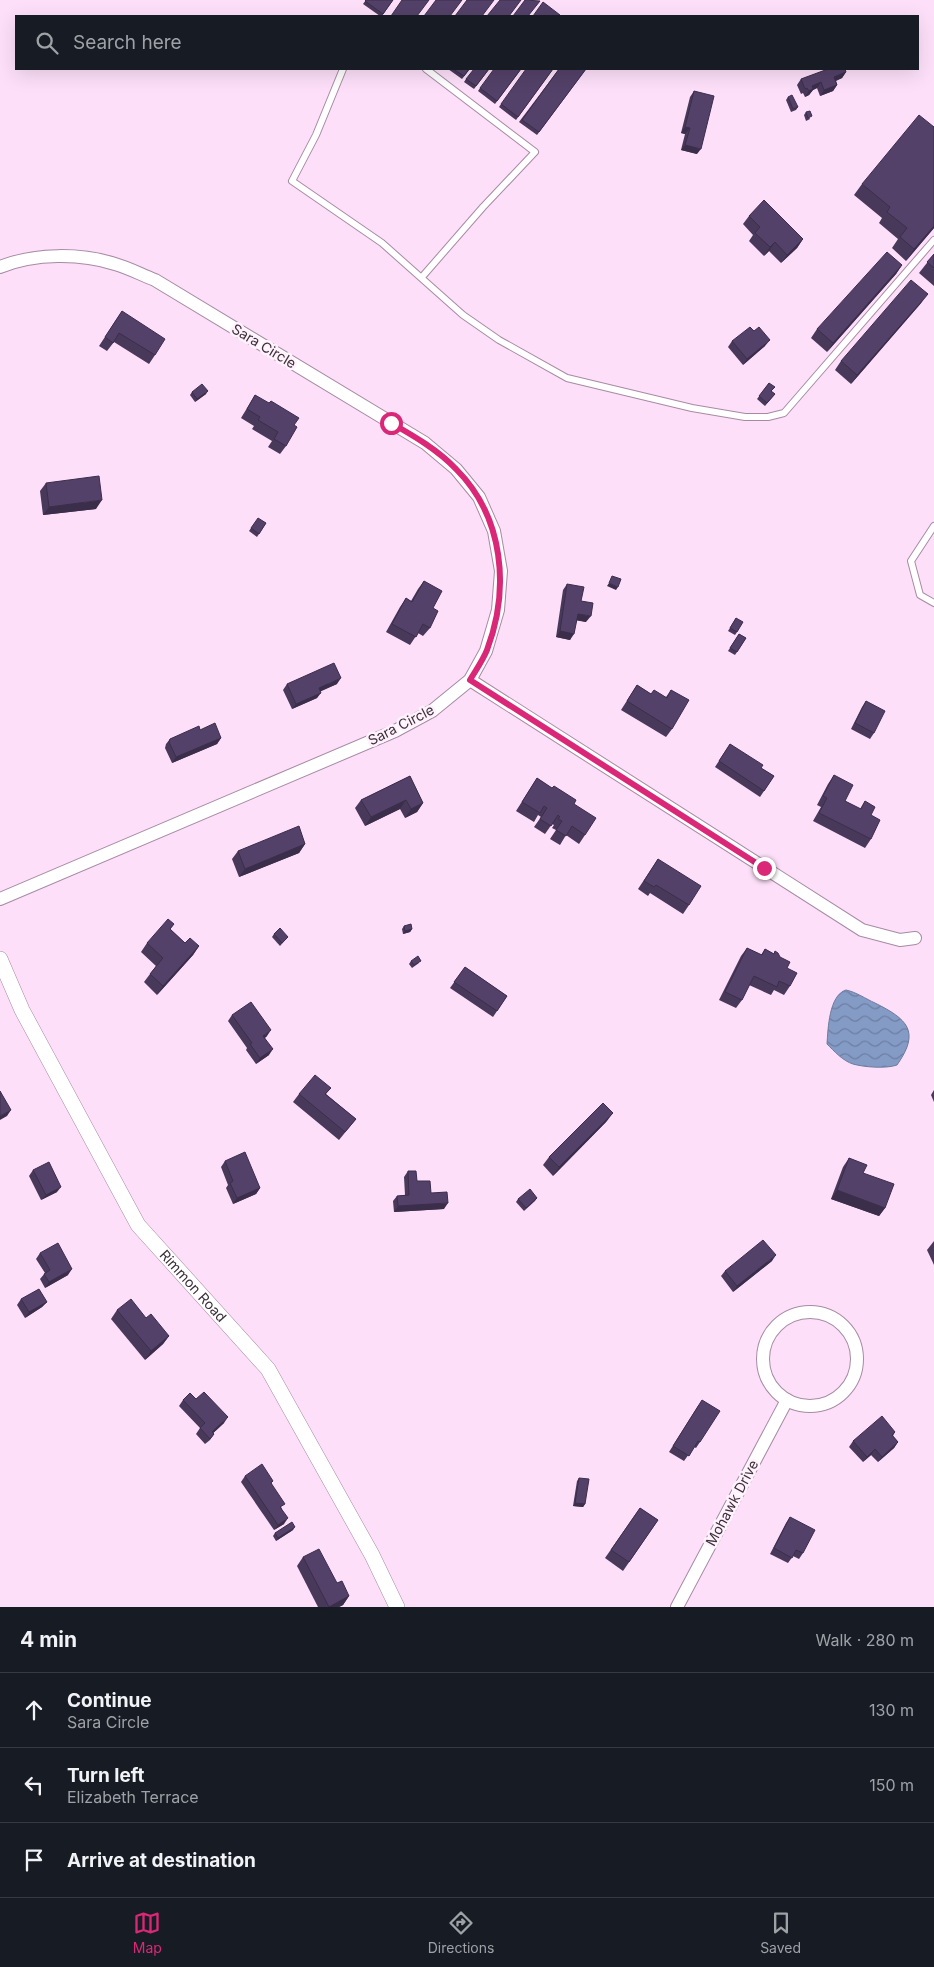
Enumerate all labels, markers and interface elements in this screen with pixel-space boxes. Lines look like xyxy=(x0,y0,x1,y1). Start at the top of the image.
search box xyxy=(15,15,919,70)
icon: search xyxy=(33,29,61,57)
text: Search here xyxy=(73,31,182,54)
street label: Sara Circle xyxy=(229,320,300,371)
route start xyxy=(380,412,403,435)
street label: Sara Circle xyxy=(365,701,437,749)
route end xyxy=(753,857,776,880)
street label: Rimmon Road xyxy=(157,1246,230,1325)
street label: Mohawk Drive xyxy=(702,1457,761,1549)
text: 4 min xyxy=(20,1627,77,1652)
text: Walk · 280 m xyxy=(816,1630,914,1650)
text: Continue xyxy=(67,1689,152,1712)
icon: ahead xyxy=(20,1696,48,1724)
text: 130 m xyxy=(869,1700,914,1720)
text: Sara Circle xyxy=(67,1712,149,1732)
text: Turn left xyxy=(67,1764,145,1787)
icon: left xyxy=(20,1771,48,1799)
text: 150 m xyxy=(869,1775,914,1795)
text: Elizabeth Terrace xyxy=(67,1787,199,1807)
icon: arrive xyxy=(20,1846,48,1874)
text: Arrive at destination xyxy=(67,1849,256,1872)
tab: Map xyxy=(133,1909,162,1956)
tab: Directions xyxy=(428,1909,494,1956)
tab: Saved xyxy=(760,1909,801,1956)

